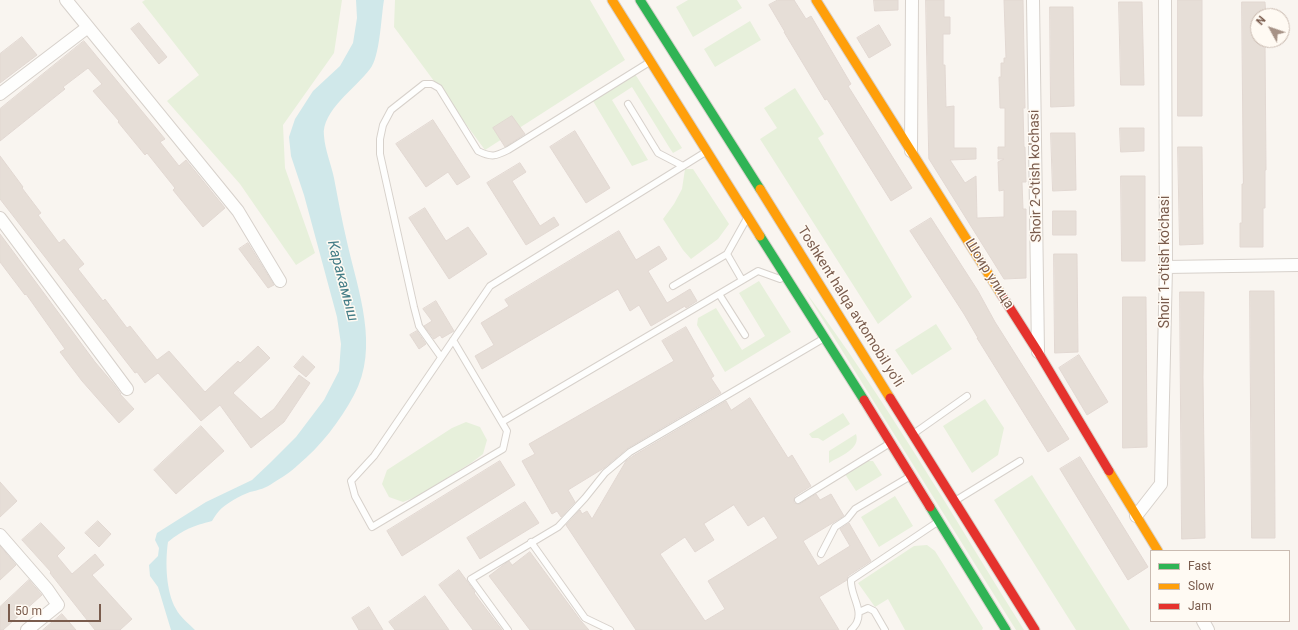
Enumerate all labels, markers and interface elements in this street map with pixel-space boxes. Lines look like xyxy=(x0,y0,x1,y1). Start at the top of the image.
north arrow xyxy=(1250,8,1290,48)
text: N xyxy=(1254,13,1269,28)
street label: Shoir 2-o'tish ko'chasi xyxy=(1026,109,1046,243)
street label: Shoir 1-o'tish ko'chasi xyxy=(1157,196,1173,328)
street label: Toshkent halqa avtomobil yo'li xyxy=(793,223,907,391)
street label: Шоир улица xyxy=(961,236,1017,312)
water label: Каракамыш xyxy=(323,239,361,323)
legend xyxy=(1150,550,1290,622)
text: Fast xyxy=(1188,559,1211,573)
text: Slow xyxy=(1188,579,1214,593)
scale bar xyxy=(10,596,103,622)
text: Jam xyxy=(1188,599,1212,613)
text: 50 m xyxy=(15,604,42,618)

